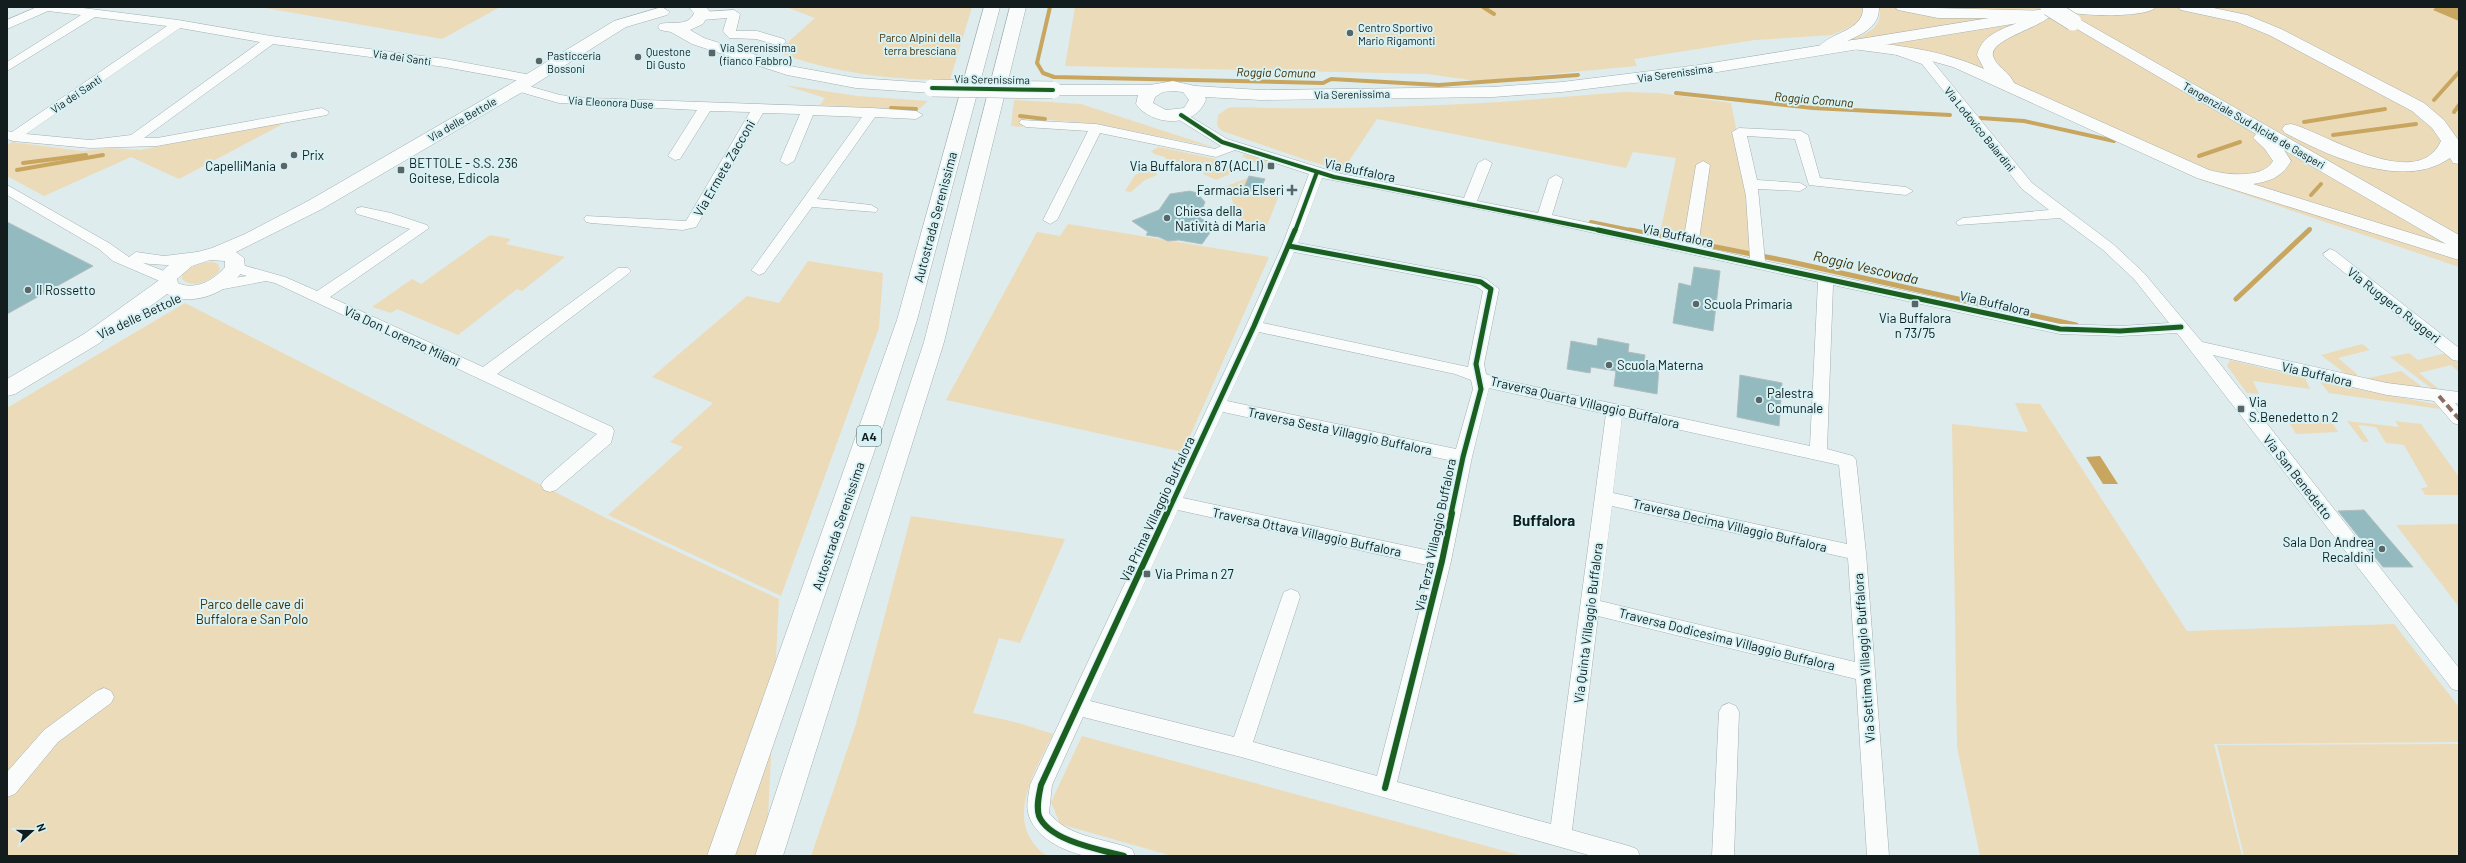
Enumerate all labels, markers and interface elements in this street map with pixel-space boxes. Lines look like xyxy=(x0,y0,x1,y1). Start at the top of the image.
place label: Centro Sportivo Mario Rigamonti xyxy=(1358,21,1435,47)
marker: Centro Sportivo Mario Rigamonti xyxy=(1345,28,1355,38)
park label: Parco Alpini della terra bresciana xyxy=(879,31,961,57)
place label: Via Serenissima (fianco Fabbro) xyxy=(719,41,796,67)
place label: Questone Di Gusto xyxy=(646,45,691,71)
street label: Via dei Santi xyxy=(372,46,432,68)
marker: Via Serenissima (fianco Fabbro) xyxy=(707,48,717,58)
place label: Pasticceria Bossoni xyxy=(547,49,601,75)
marker: Questone Di Gusto xyxy=(633,52,643,62)
marker: Pasticceria Bossoni xyxy=(534,56,544,66)
street label: Via Serenissima xyxy=(1637,61,1713,85)
water label: Roggia Comuna xyxy=(1236,64,1316,80)
street label: Via dei Santi xyxy=(48,72,104,116)
street label: Via Serenissima xyxy=(954,72,1030,86)
street label: Tangenziale Sud Alcide de Gasperi xyxy=(2181,79,2328,171)
street label: Via Lodovico Balardini xyxy=(1942,84,2018,174)
street label: Via Serenissima xyxy=(1314,87,1390,101)
water label: Roggia Comuna xyxy=(1774,89,1854,109)
street label: Via Eleonora Duse xyxy=(568,93,654,111)
street label: Via delle Bettole xyxy=(425,94,499,144)
street label: Via Ermete Zacconi xyxy=(690,117,758,219)
place label: Prix xyxy=(302,147,324,163)
marker: Prix xyxy=(289,150,299,160)
street label: Autostrada Serenissima xyxy=(910,150,960,284)
place label: BETTOLE - S.S. 236 Goitese, Edicola xyxy=(409,155,518,186)
street label: Via Buffalora xyxy=(1323,155,1397,185)
place label: CapelliMania xyxy=(205,158,276,174)
place label: Via Buffalora n 87 (ACLI) xyxy=(1130,158,1264,174)
marker: CapelliMania xyxy=(279,161,289,171)
marker: Via Buffalora n 87 (ACLI) xyxy=(1266,161,1276,171)
marker: BETTOLE - S.S. 236 Goitese, Edicola xyxy=(396,165,406,175)
place label: Farmacia Elseri xyxy=(1197,182,1284,198)
marker: Farmacia Elseri xyxy=(1287,185,1297,195)
place label: Chiesa della Natività di Maria xyxy=(1175,203,1266,234)
marker: Chiesa della Natività di Maria xyxy=(1162,213,1172,223)
street label: Via Buffalora xyxy=(1641,220,1715,250)
water label: Roggia Vescovada xyxy=(1812,247,1920,287)
street label: Via Ruggero Ruggeri xyxy=(2344,264,2444,346)
place label: Il Rossetto xyxy=(36,282,95,298)
marker: Il Rossetto xyxy=(23,285,33,295)
street label: Via Buffalora xyxy=(1958,287,2032,319)
street label: Via delle Bettole xyxy=(94,289,184,342)
place label: Scuola Primaria xyxy=(1704,296,1792,312)
marker: Scuola Primaria xyxy=(1691,299,1701,309)
marker: Via Buffalora n 73/75 xyxy=(1910,299,1920,309)
street label: Via Don Lorenzo Milani xyxy=(341,302,463,370)
place label: Via Buffalora n 73/75 xyxy=(1879,310,1951,341)
place label: Scuola Materna xyxy=(1617,357,1703,373)
street label: Via Buffalora xyxy=(2280,358,2354,390)
marker: Scuola Materna xyxy=(1604,360,1614,370)
street label: Traversa Quarta Villaggio Buffalora xyxy=(1489,372,1681,432)
place label: Palestra Comunale xyxy=(1767,385,1823,416)
place label: Via S.Benedetto n 2 xyxy=(2249,394,2338,425)
marker: Palestra Comunale xyxy=(1754,395,1764,405)
street label: Traversa Sesta Villaggio Buffalora xyxy=(1246,404,1434,458)
marker: Via S.Benedetto n 2 xyxy=(2236,404,2246,414)
road number: A4 xyxy=(857,426,881,446)
street label: Via San Benedetto xyxy=(2260,431,2336,523)
street label: Via Prima Villaggio Buffalora xyxy=(1116,434,1198,584)
street label: Via Terza Villaggio Buffalora xyxy=(1411,457,1459,613)
street label: Autostrada Serenissima xyxy=(809,460,867,592)
street label: Traversa Decima Villaggio Buffalora xyxy=(1631,495,1829,555)
street label: Traversa Ottava Villaggio Buffalora xyxy=(1211,504,1403,560)
district label: Buffalora xyxy=(1513,511,1575,529)
place label: Sala Don Andrea Recaldini xyxy=(2283,534,2374,565)
street label: Via Quinta Villaggio Buffalora xyxy=(1570,542,1606,704)
marker: Sala Don Andrea Recaldini xyxy=(2377,544,2387,554)
place label: Via Prima n 27 xyxy=(1155,566,1234,582)
marker: Via Prima n 27 xyxy=(1142,569,1152,579)
street label: Via Settima Villaggio Buffalora xyxy=(1850,573,1878,743)
park label: Parco delle cave di Buffalora e San Polo xyxy=(196,596,308,627)
street label: Traversa Dodicesima Villaggio Buffalora xyxy=(1617,604,1837,674)
north arrow xyxy=(12,811,52,851)
text: N xyxy=(34,821,49,833)

